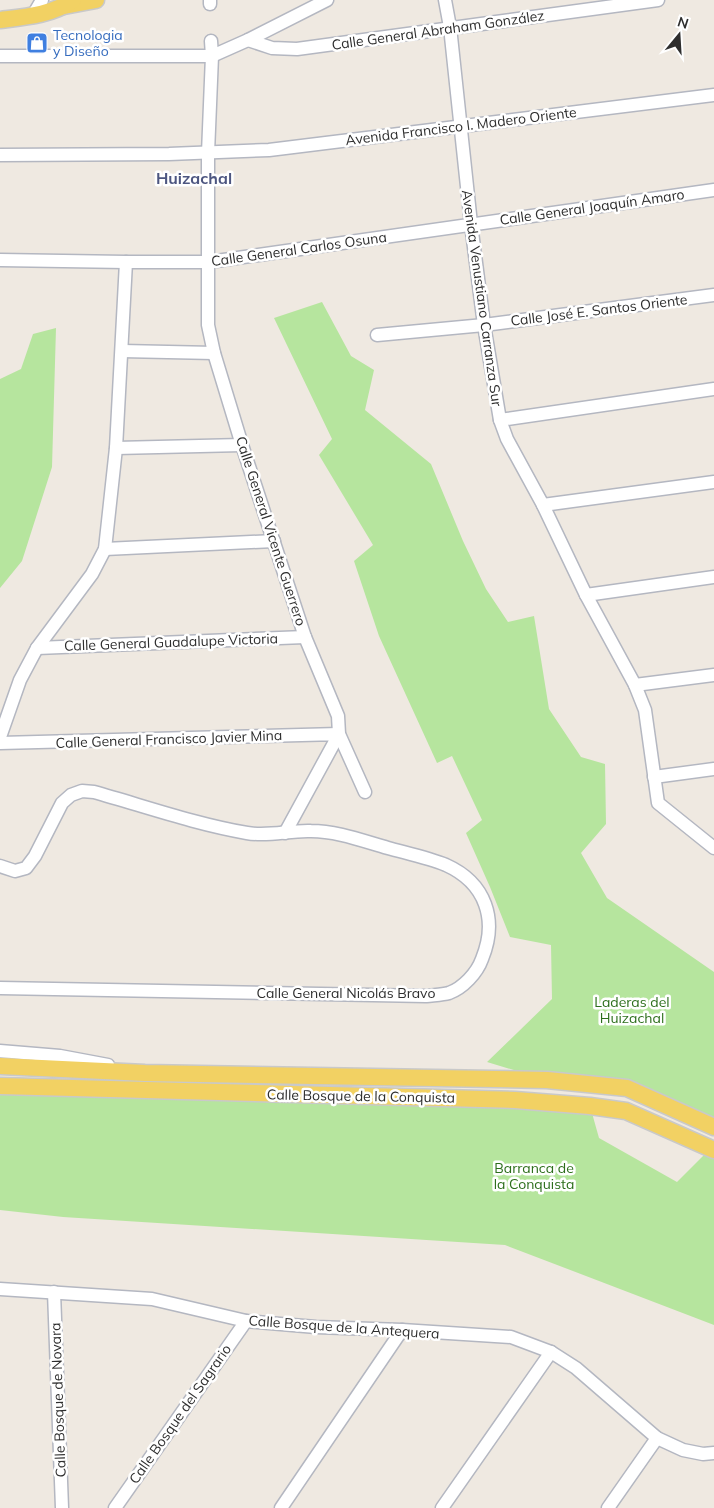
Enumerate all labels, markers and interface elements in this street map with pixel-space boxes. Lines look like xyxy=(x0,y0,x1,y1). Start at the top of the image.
street label: Calle General Abraham González xyxy=(330,6,546,54)
north arrow xyxy=(654,10,704,60)
text: N xyxy=(675,12,691,33)
place label: Tecnologia y Diseño xyxy=(53,26,123,60)
shop icon: Tecnologia y Diseño xyxy=(25,31,49,55)
street label: Avenida Francisco I. Madero Oriente xyxy=(344,103,578,149)
district label: Huizachal xyxy=(156,168,232,188)
street label: Calle General Joaquín Amaro xyxy=(498,185,686,229)
street label: Avenida Venustiano Carranza Sur xyxy=(458,188,506,408)
street label: Calle General Carlos Osuna xyxy=(210,228,388,270)
street label: Calle José E. Santos Oriente xyxy=(510,290,688,330)
street label: Calle General Vicente Guerrero xyxy=(232,434,310,628)
street label: Calle General Guadalupe Victoria xyxy=(64,629,278,655)
street label: Calle General Francisco Javier Mina xyxy=(55,726,283,752)
street label: Calle General Nicolás Bravo xyxy=(257,984,435,1002)
park label: Laderas del Huizachal xyxy=(594,993,670,1027)
street label: Calle Bosque de la Conquista xyxy=(267,1085,455,1107)
park label: Barranca de la Conquista xyxy=(494,1159,574,1193)
street label: Calle Bosque de la Antequera xyxy=(248,1311,440,1343)
street label: Calle Bosque de Novara xyxy=(46,1322,70,1478)
street label: Calle Bosque del Sagrario xyxy=(125,1341,235,1487)

